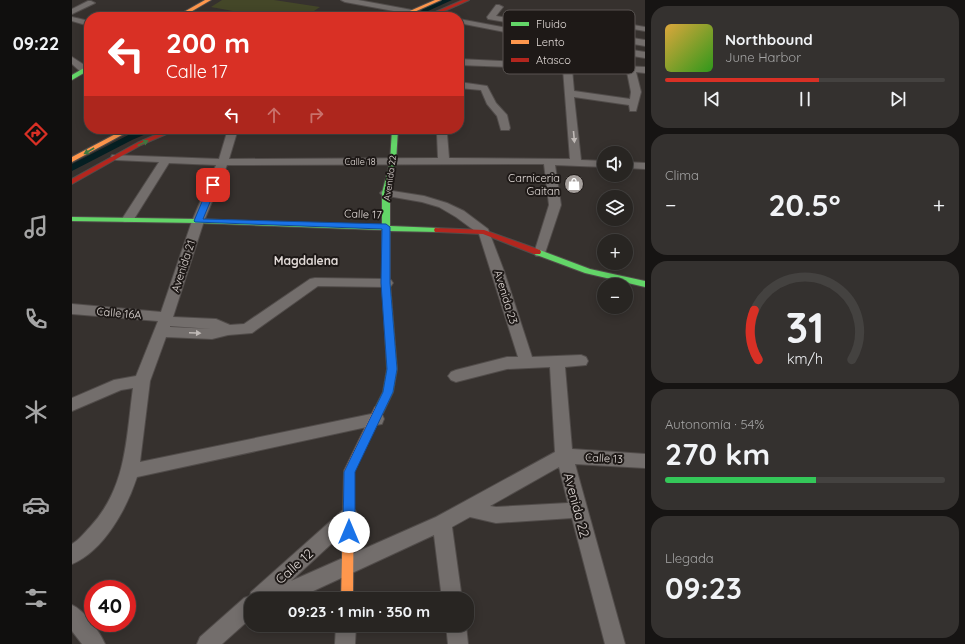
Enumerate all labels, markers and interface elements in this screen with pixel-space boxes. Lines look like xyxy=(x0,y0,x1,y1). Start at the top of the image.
legend xyxy=(503,10,635,74)
text: Fluido xyxy=(536,17,567,31)
text: 200 m xyxy=(166,25,250,60)
icon: left xyxy=(100,28,152,80)
text: Northbound xyxy=(725,30,813,49)
text: 09:22 xyxy=(13,32,59,55)
text: Lento xyxy=(536,35,565,49)
text: June Harbor xyxy=(725,49,801,65)
text: Atasco xyxy=(536,53,571,67)
text: Calle 17 xyxy=(166,60,228,83)
icon: previous xyxy=(701,88,723,110)
icon: pause xyxy=(794,88,816,110)
icon: next xyxy=(887,88,909,110)
icon: left xyxy=(221,104,243,126)
icon: ahead xyxy=(263,104,285,126)
icon: right xyxy=(305,104,327,126)
icon: directions xyxy=(22,120,50,148)
one-way arrow xyxy=(570,131,577,143)
one-way arrow xyxy=(137,140,149,146)
map controls xyxy=(597,146,633,314)
button: sound xyxy=(597,146,633,182)
one-way arrow xyxy=(83,147,95,154)
street label: Avenida 22 xyxy=(381,154,398,201)
street label: Calle 18 xyxy=(344,156,376,167)
text: Clima xyxy=(665,167,699,183)
pin xyxy=(196,168,230,202)
place label: Carniceria Gaitan xyxy=(508,171,560,198)
shop icon: Carniceria Gaitan xyxy=(563,173,585,195)
icon: arrive xyxy=(202,174,224,196)
text: 20.5° xyxy=(769,186,841,224)
button: layers xyxy=(597,190,633,226)
text: − xyxy=(665,191,676,219)
text: + xyxy=(933,191,945,219)
street label: Calle 17 xyxy=(344,206,382,222)
icon: music xyxy=(22,213,50,241)
button: + xyxy=(597,234,633,270)
street label: Avenida 21 xyxy=(168,238,198,294)
district label: Magdalena xyxy=(274,253,338,268)
street label: Avenida 23 xyxy=(491,268,521,326)
button: − xyxy=(597,278,633,314)
text: 31 xyxy=(786,301,824,353)
street label: Calle 16A xyxy=(96,304,142,322)
icon: phone xyxy=(22,305,50,333)
one-way arrow xyxy=(189,330,201,337)
text: km/h xyxy=(787,350,823,368)
icon: climate xyxy=(22,398,50,426)
text: Autonomía · 54% xyxy=(665,416,764,432)
text: 270 km xyxy=(665,435,770,473)
street label: Calle 13 xyxy=(585,450,623,466)
street label: Avenida 22 xyxy=(561,471,593,539)
icon: car xyxy=(22,491,50,519)
position arrow xyxy=(328,511,370,553)
street label: Calle 12 xyxy=(272,545,316,587)
text: Llegada xyxy=(665,550,714,566)
text: 09:23 xyxy=(665,569,742,607)
speed limit sign: 40 xyxy=(84,580,136,632)
icon: filters xyxy=(22,584,50,612)
text: 09:23 · 1 min · 350 m xyxy=(288,602,430,621)

